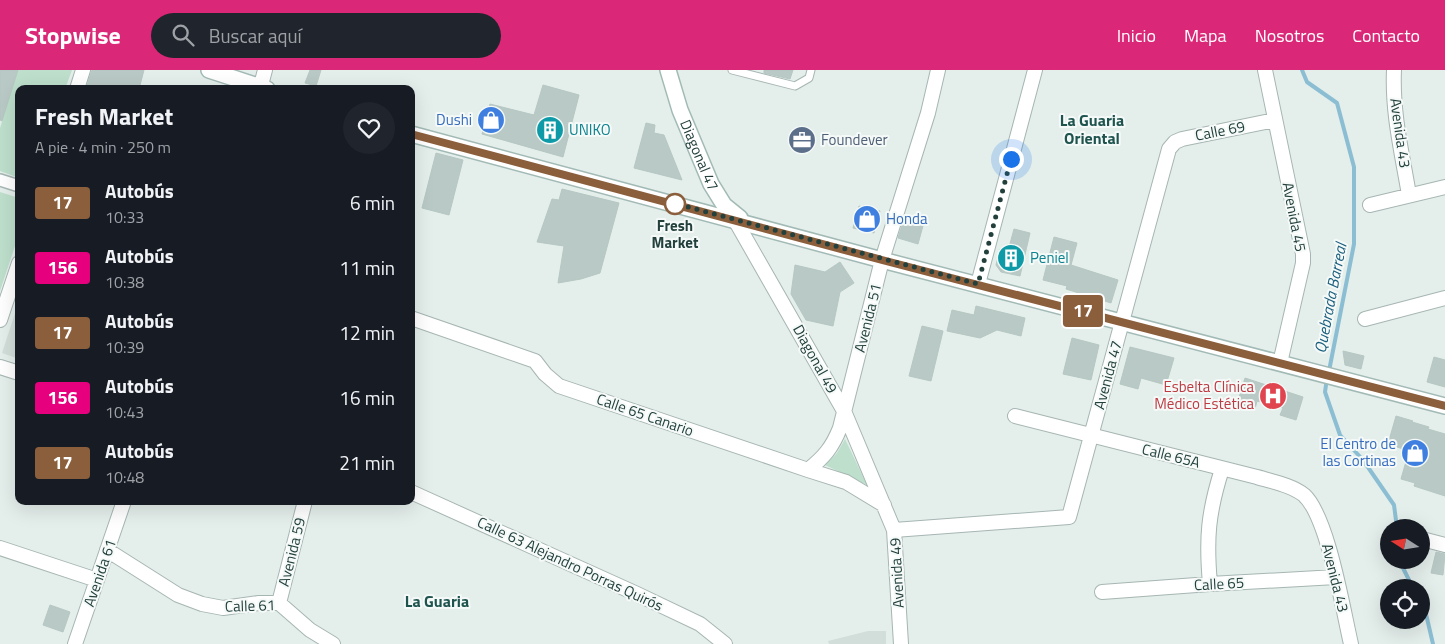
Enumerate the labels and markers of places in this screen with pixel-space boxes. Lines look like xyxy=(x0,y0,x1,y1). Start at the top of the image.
shop icon: Dushi xyxy=(476,105,506,135)
place label: Dushi xyxy=(436,108,472,131)
building icon: UNIKO xyxy=(535,115,565,145)
place label: UNIKO xyxy=(569,118,611,141)
office icon: Foundever xyxy=(787,125,817,155)
place label: Foundever xyxy=(821,128,888,151)
marker: Fresh Market xyxy=(664,193,686,215)
shop icon: Honda xyxy=(852,204,882,234)
place label: Honda xyxy=(886,207,928,230)
place label: Fresh Market xyxy=(652,214,699,254)
building icon: Peniel xyxy=(996,243,1026,273)
place label: Peniel xyxy=(1030,246,1069,269)
place label: Esbelta Clínica Médico Estética xyxy=(1154,375,1254,415)
hospital icon: Esbelta Clínica Médico Estética xyxy=(1258,381,1288,411)
place label: El Centro de las Cortinas xyxy=(1320,432,1396,472)
shop icon: El Centro de las Cortinas xyxy=(1400,438,1430,468)

